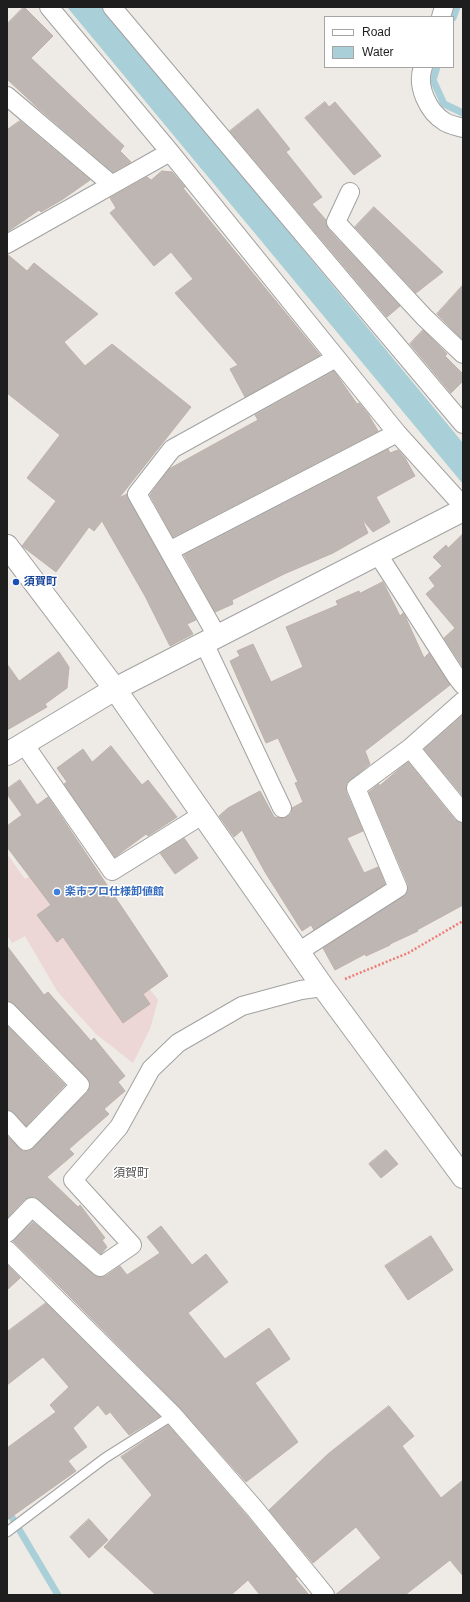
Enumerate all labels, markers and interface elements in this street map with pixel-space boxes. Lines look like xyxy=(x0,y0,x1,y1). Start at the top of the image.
legend xyxy=(324,16,454,68)
text: Road xyxy=(362,25,391,39)
text: Water xyxy=(362,45,394,59)
place label: 須賀町 xyxy=(24,575,57,589)
marker: 須賀町 xyxy=(11,577,21,587)
place label: 楽市プロ仕様卸値館 xyxy=(65,885,164,899)
marker: 楽市プロ仕様卸値館 xyxy=(52,887,62,897)
district label: 須賀町 xyxy=(113,1167,149,1181)

